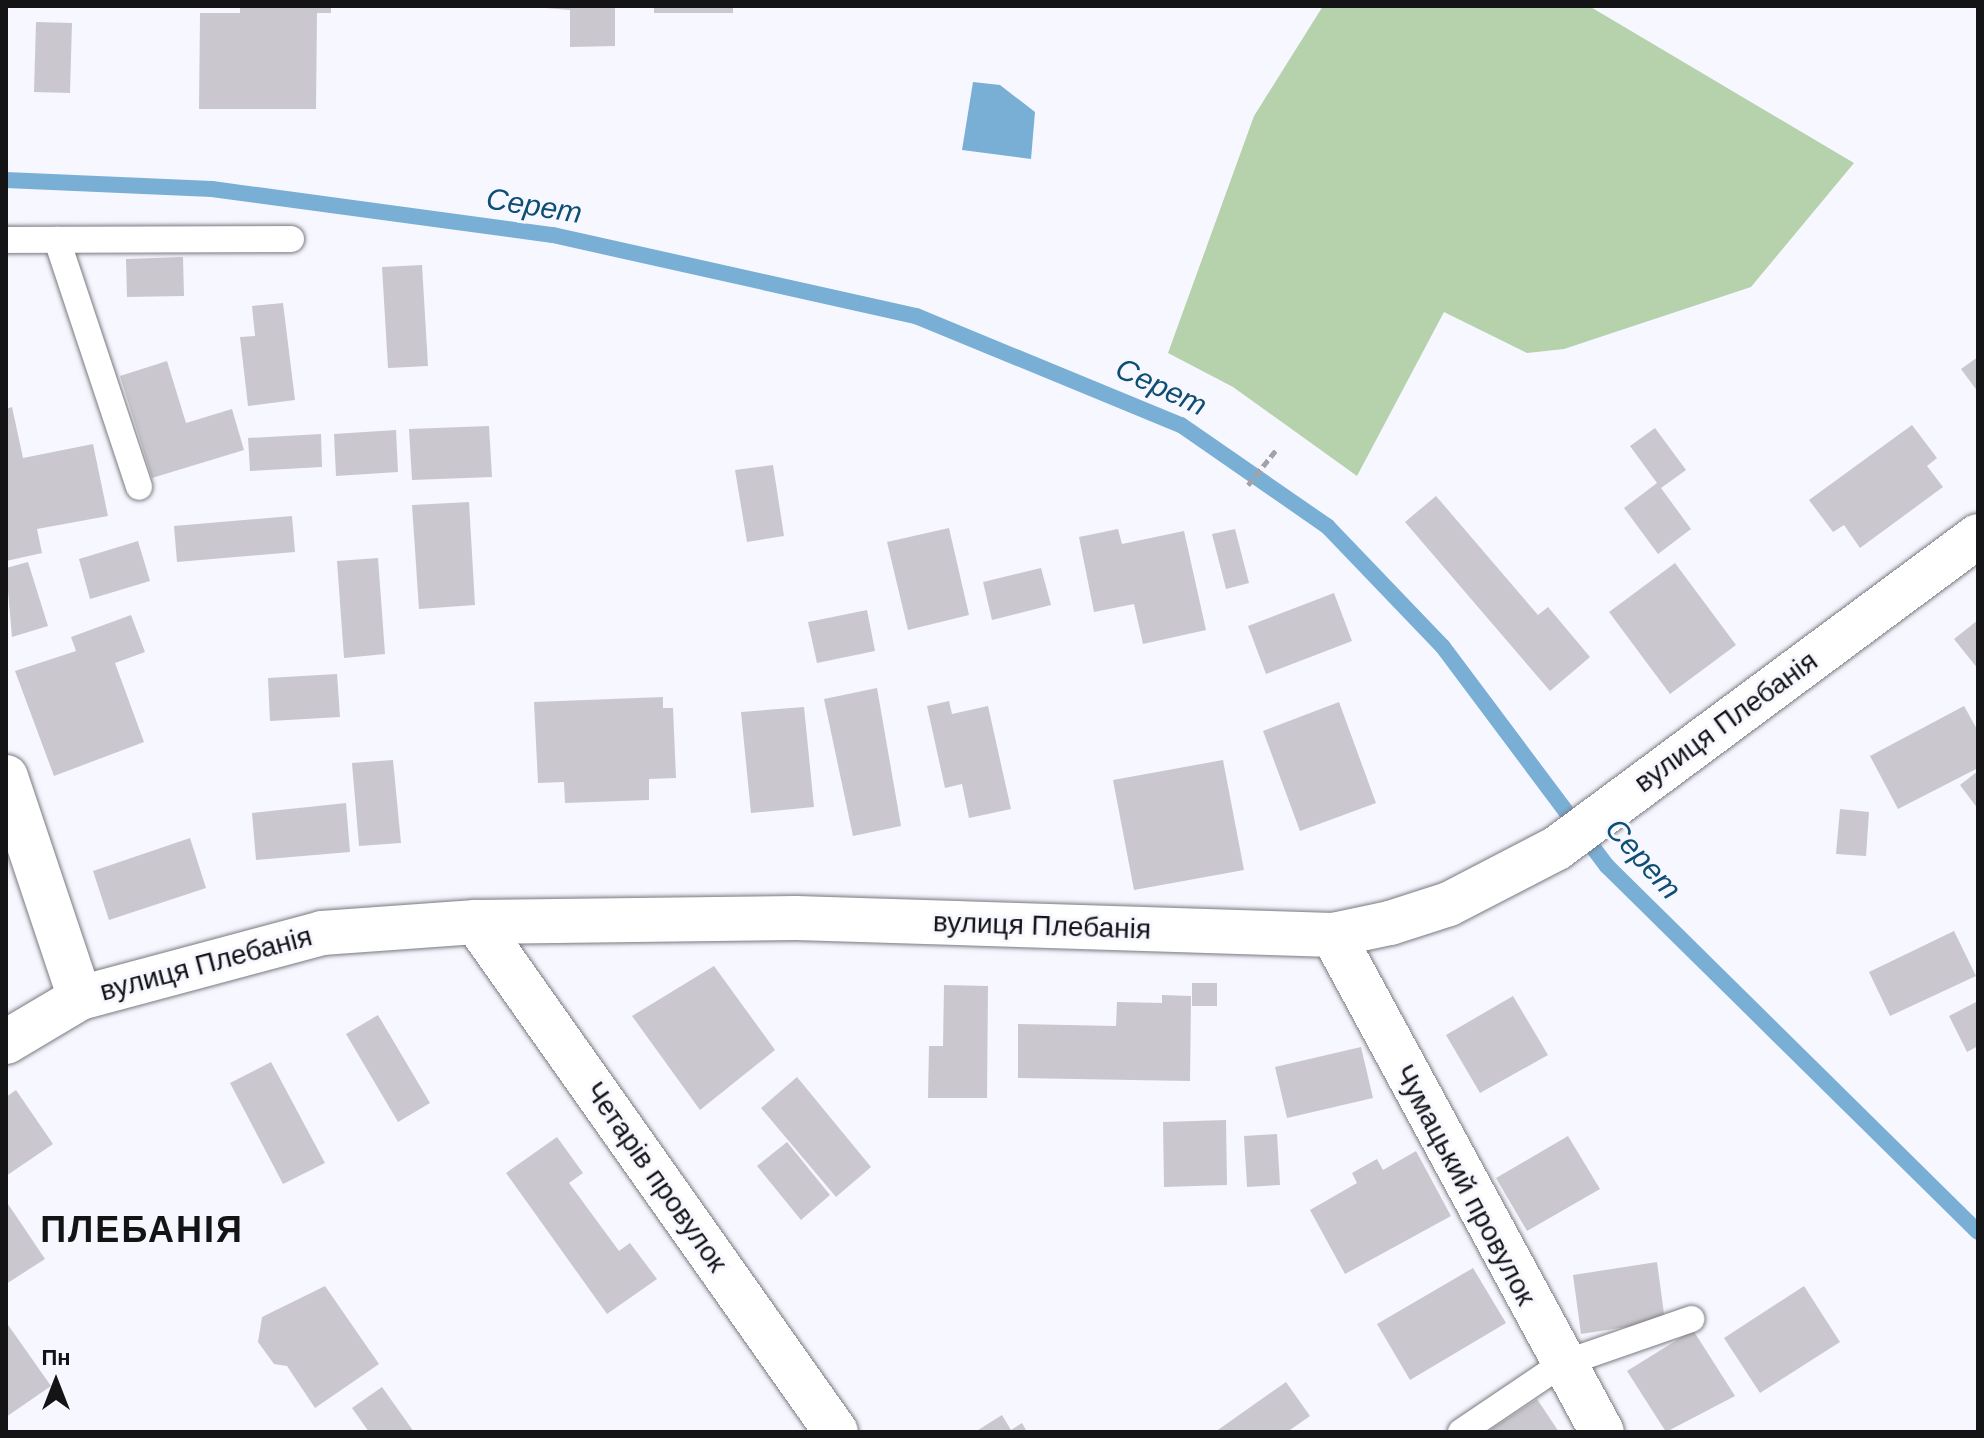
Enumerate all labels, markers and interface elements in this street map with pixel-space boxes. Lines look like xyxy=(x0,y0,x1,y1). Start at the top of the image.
water label: Серет xyxy=(484,181,584,231)
water label: Серет xyxy=(1110,350,1212,424)
street label: вулиця Плебанія xyxy=(1628,644,1824,800)
water label: Серет xyxy=(1597,811,1689,907)
street label: вулиця Плебанія xyxy=(932,905,1152,947)
street label: вулиця Плебанія xyxy=(96,920,316,1008)
street label: Чумацький провулок xyxy=(1387,1059,1543,1311)
street label: Четарів провулок xyxy=(578,1076,734,1278)
district label: ПЛЕБАНІЯ xyxy=(40,1208,244,1252)
north arrow xyxy=(16,1342,96,1422)
text: Пн xyxy=(41,1345,71,1370)

